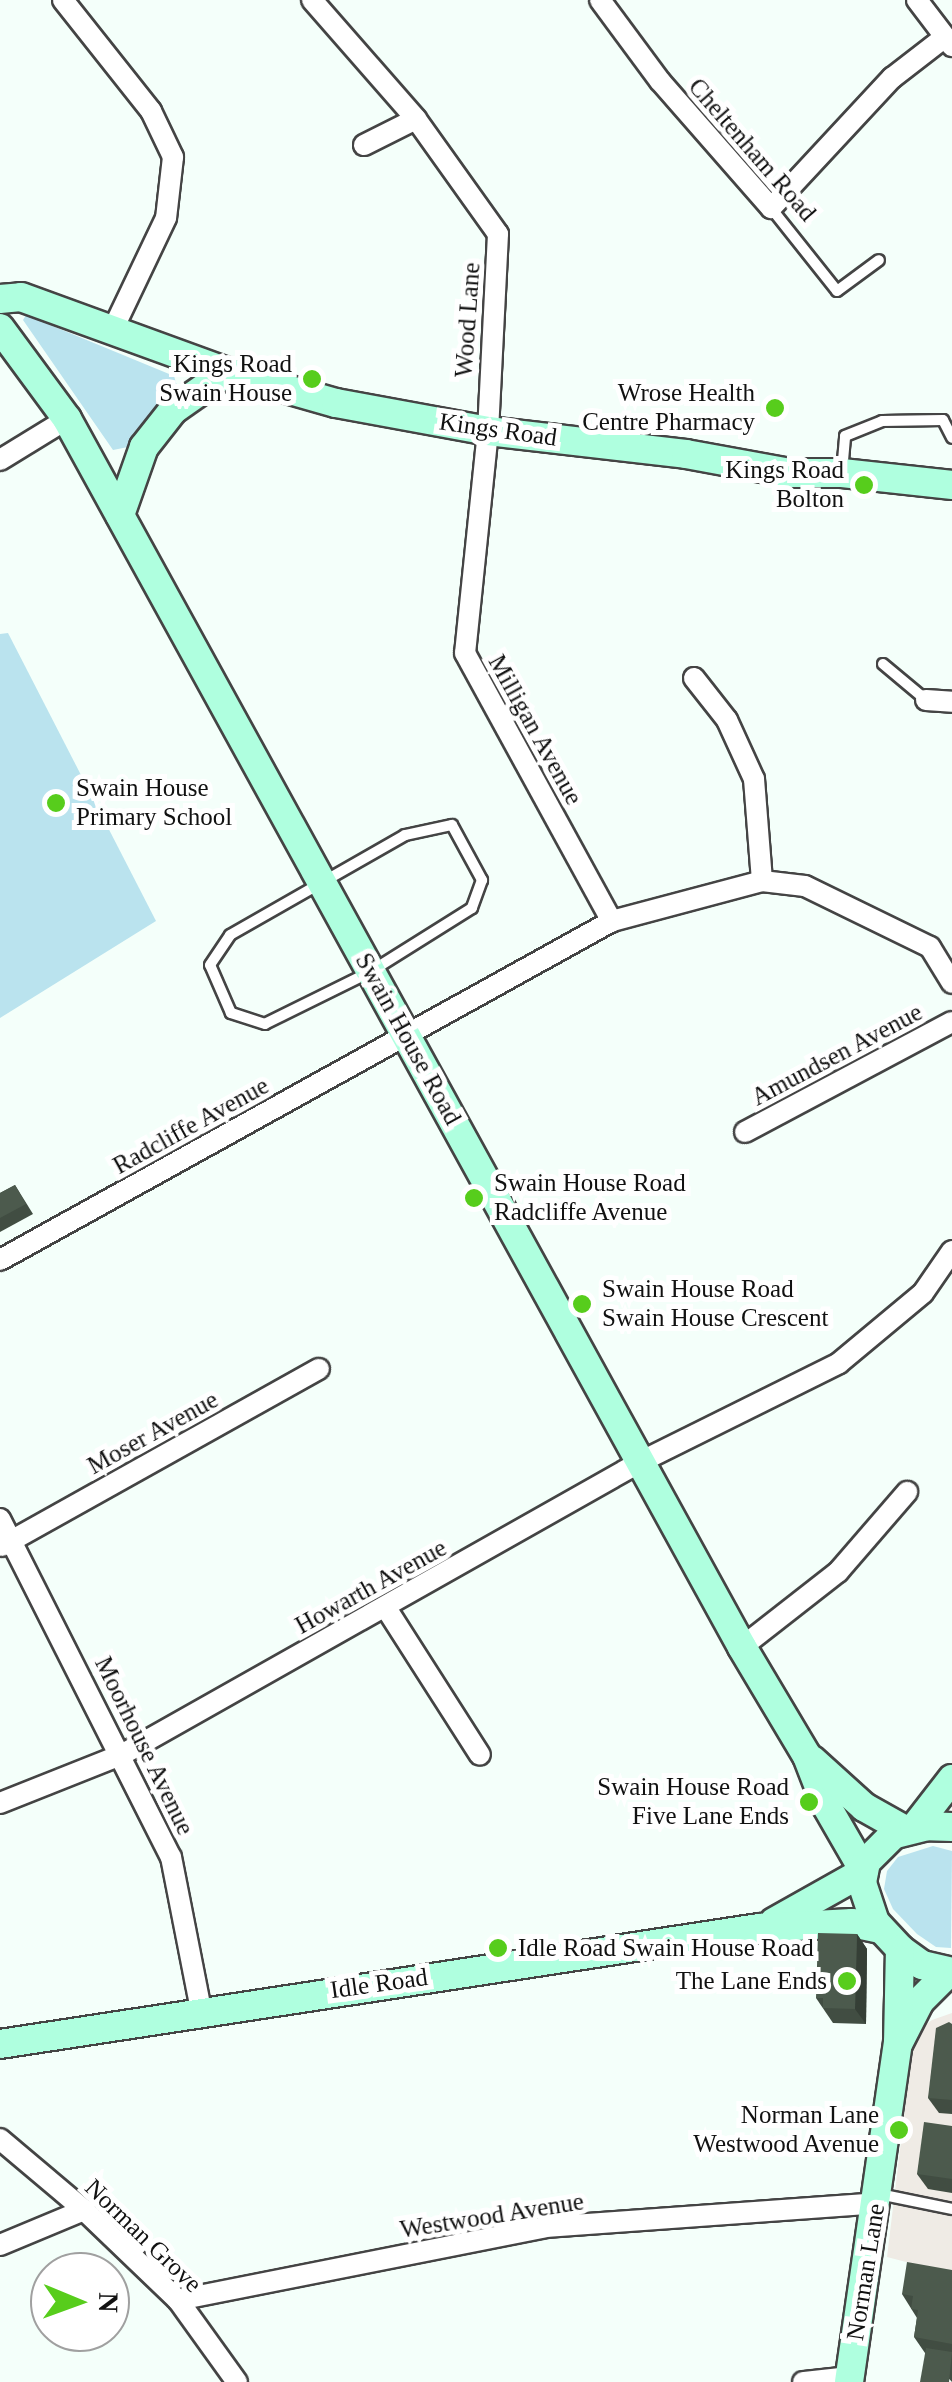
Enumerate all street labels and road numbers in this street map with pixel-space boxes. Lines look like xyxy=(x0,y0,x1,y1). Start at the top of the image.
street label: Cheltenham Road xyxy=(682,72,822,228)
street label: Wood Lane xyxy=(449,261,487,379)
street label: Kings Road xyxy=(437,407,559,453)
street label: Milligan Avenue xyxy=(481,649,589,811)
street label: Swain House Road xyxy=(348,948,468,1130)
street label: Amundsen Avenue xyxy=(746,997,928,1113)
street label: Radcliffe Avenue xyxy=(107,1071,275,1181)
street label: Moser Avenue xyxy=(82,1384,224,1482)
street label: Howarth Avenue xyxy=(290,1533,452,1641)
street label: Moorhouse Avenue xyxy=(88,1651,200,1841)
street label: Idle Road xyxy=(328,1962,430,2006)
street label: Norman Grove xyxy=(78,2173,208,2299)
street label: Westwood Avenue xyxy=(397,2187,587,2245)
street label: Norman Lane xyxy=(840,2201,892,2343)

